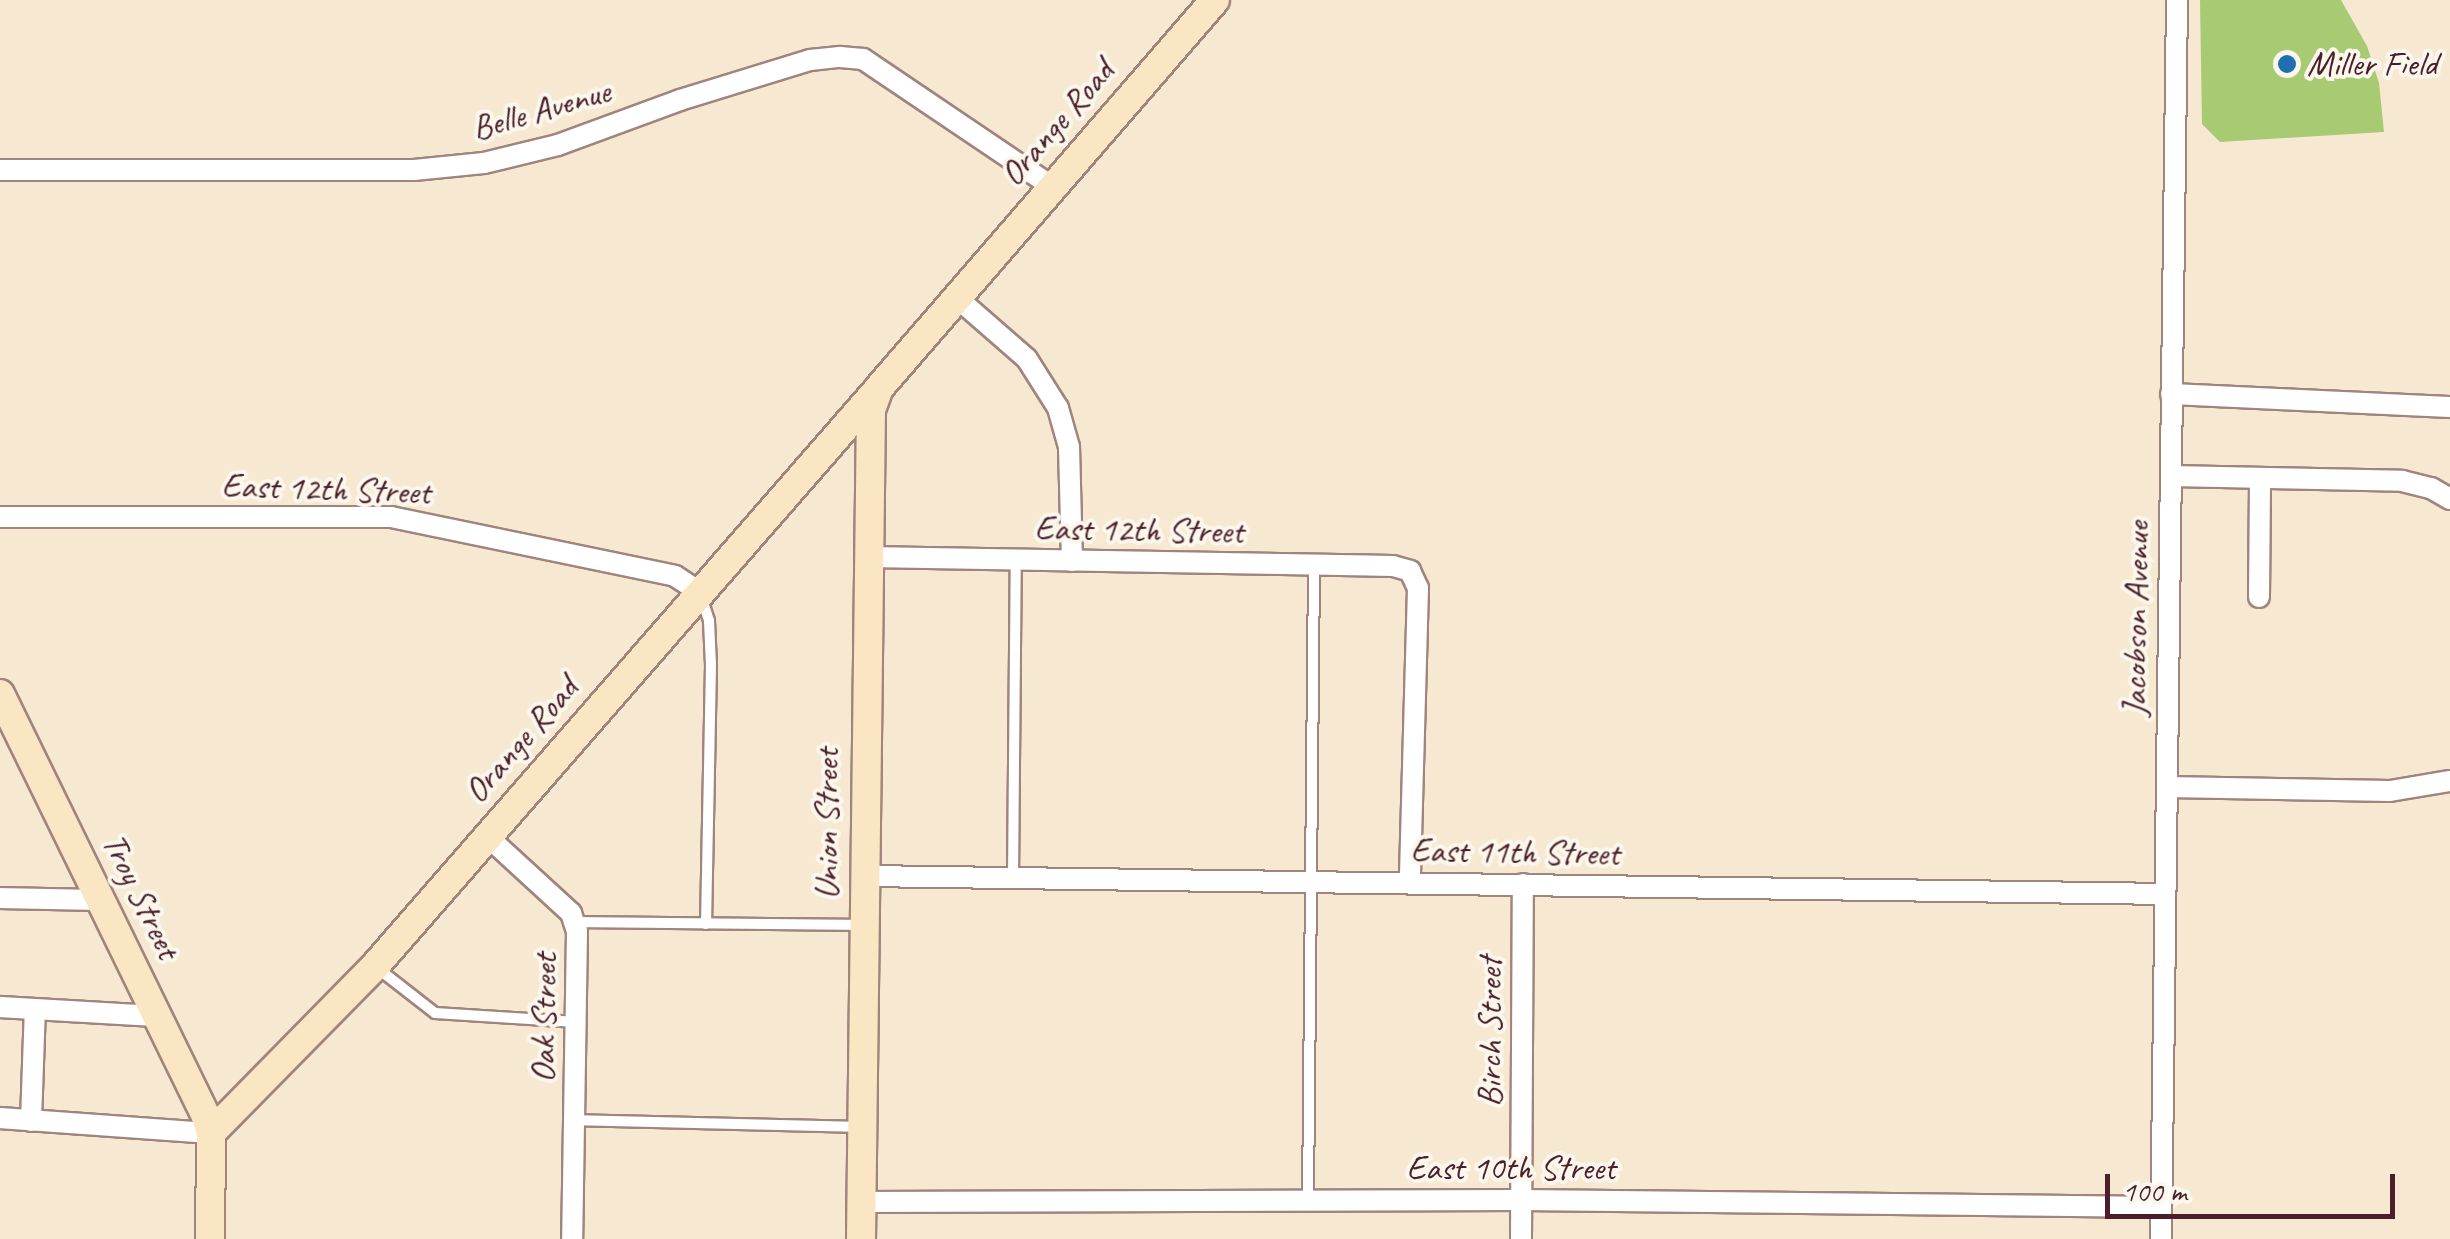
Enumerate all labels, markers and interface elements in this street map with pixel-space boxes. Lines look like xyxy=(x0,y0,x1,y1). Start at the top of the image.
place label: Miller Field xyxy=(2307,43,2437,85)
street label: Orange Road xyxy=(991,52,1123,194)
marker: Miller Field xyxy=(2276,53,2298,75)
street label: Belle Avenue xyxy=(467,70,615,150)
street label: East 12th Street xyxy=(221,464,431,514)
street label: East 12th Street xyxy=(1034,507,1244,553)
street label: Jacobson Avenue xyxy=(2113,521,2159,717)
street label: Orange Road xyxy=(455,669,587,811)
street label: Union Street xyxy=(806,748,848,900)
street label: Troy Street xyxy=(93,826,189,966)
street label: East 11th Street xyxy=(1410,829,1620,875)
street label: Oak Street xyxy=(522,953,566,1083)
street label: Birch Street xyxy=(1469,957,1511,1107)
street label: East 10th Street xyxy=(1406,1147,1616,1189)
scale bar xyxy=(2110,1154,2400,1216)
text: 100 m xyxy=(2122,1172,2187,1210)

